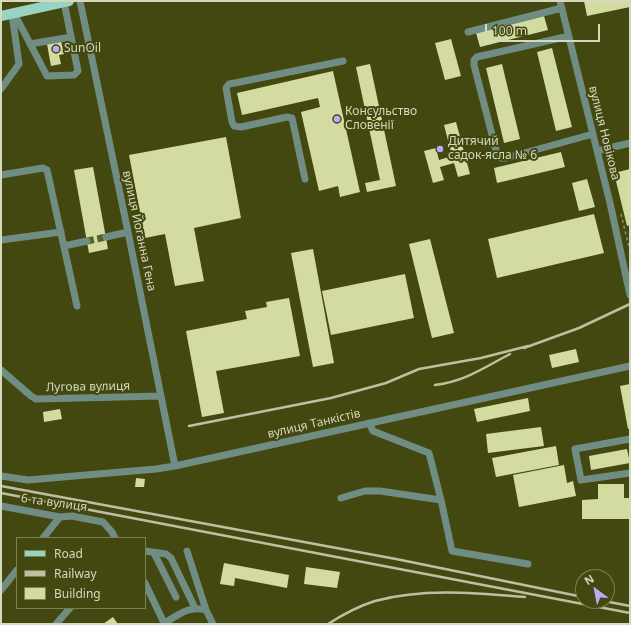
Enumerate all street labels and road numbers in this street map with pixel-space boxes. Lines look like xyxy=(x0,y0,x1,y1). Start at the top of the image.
street label: вулиця Новікова xyxy=(585,84,623,182)
street label: вулиця Йоганна Гена xyxy=(119,169,159,293)
street label: Лугова вулиця xyxy=(46,379,130,395)
street label: вулиця Танкістів xyxy=(266,406,362,442)
street label: 6-та вулиця xyxy=(20,491,88,515)

